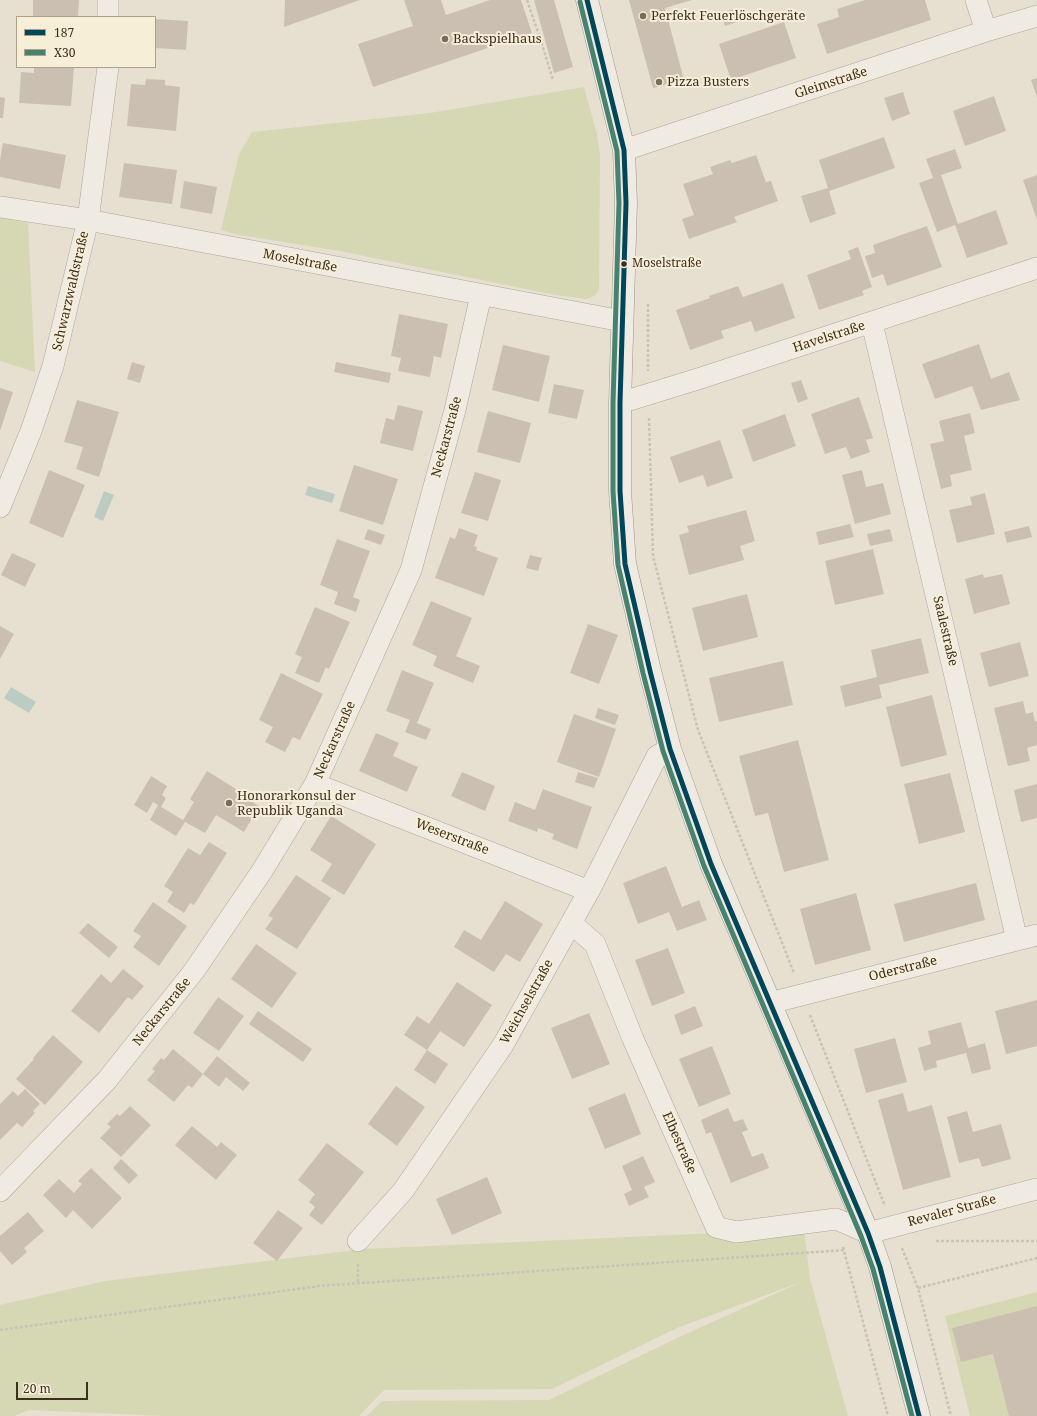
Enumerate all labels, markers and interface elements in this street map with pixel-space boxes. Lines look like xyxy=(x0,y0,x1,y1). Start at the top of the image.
place label: Perfekt Feuerlöschgeräte xyxy=(651,8,805,24)
marker: Perfekt Feuerlöschgeräte xyxy=(638,11,648,21)
legend xyxy=(16,16,156,68)
text: 187 xyxy=(54,24,74,41)
place label: Backspielhaus xyxy=(453,31,542,47)
marker: Backspielhaus xyxy=(440,34,450,44)
text: X30 xyxy=(54,44,75,61)
street label: Gleimstraße xyxy=(793,64,869,102)
place label: Pizza Busters xyxy=(667,74,749,90)
marker: Pizza Busters xyxy=(654,77,664,87)
street label: Schwarzwaldstraße xyxy=(50,230,92,352)
street label: Moselstraße xyxy=(261,246,339,276)
place label: Moselstraße xyxy=(632,257,702,271)
marker: Moselstraße xyxy=(619,259,629,269)
street label: Havelstraße xyxy=(791,318,867,356)
street label: Neckarstraße xyxy=(429,395,465,479)
street label: Saalestraße xyxy=(929,594,961,668)
street label: Neckarstraße xyxy=(311,699,359,781)
place label: Honorarkonsul der Republik Uganda xyxy=(237,788,356,819)
marker: Honorarkonsul der Republik Uganda xyxy=(224,798,234,808)
street label: Weserstraße xyxy=(413,816,491,858)
street label: Oderstraße xyxy=(867,953,939,985)
street label: Weichselstraße xyxy=(497,957,557,1047)
street label: Neckarstraße xyxy=(130,975,194,1049)
street label: Elbestraße xyxy=(658,1110,700,1176)
street label: Revaler Straße xyxy=(906,1192,998,1230)
scale bar xyxy=(18,1374,90,1400)
text: 20 m xyxy=(23,1380,51,1397)

